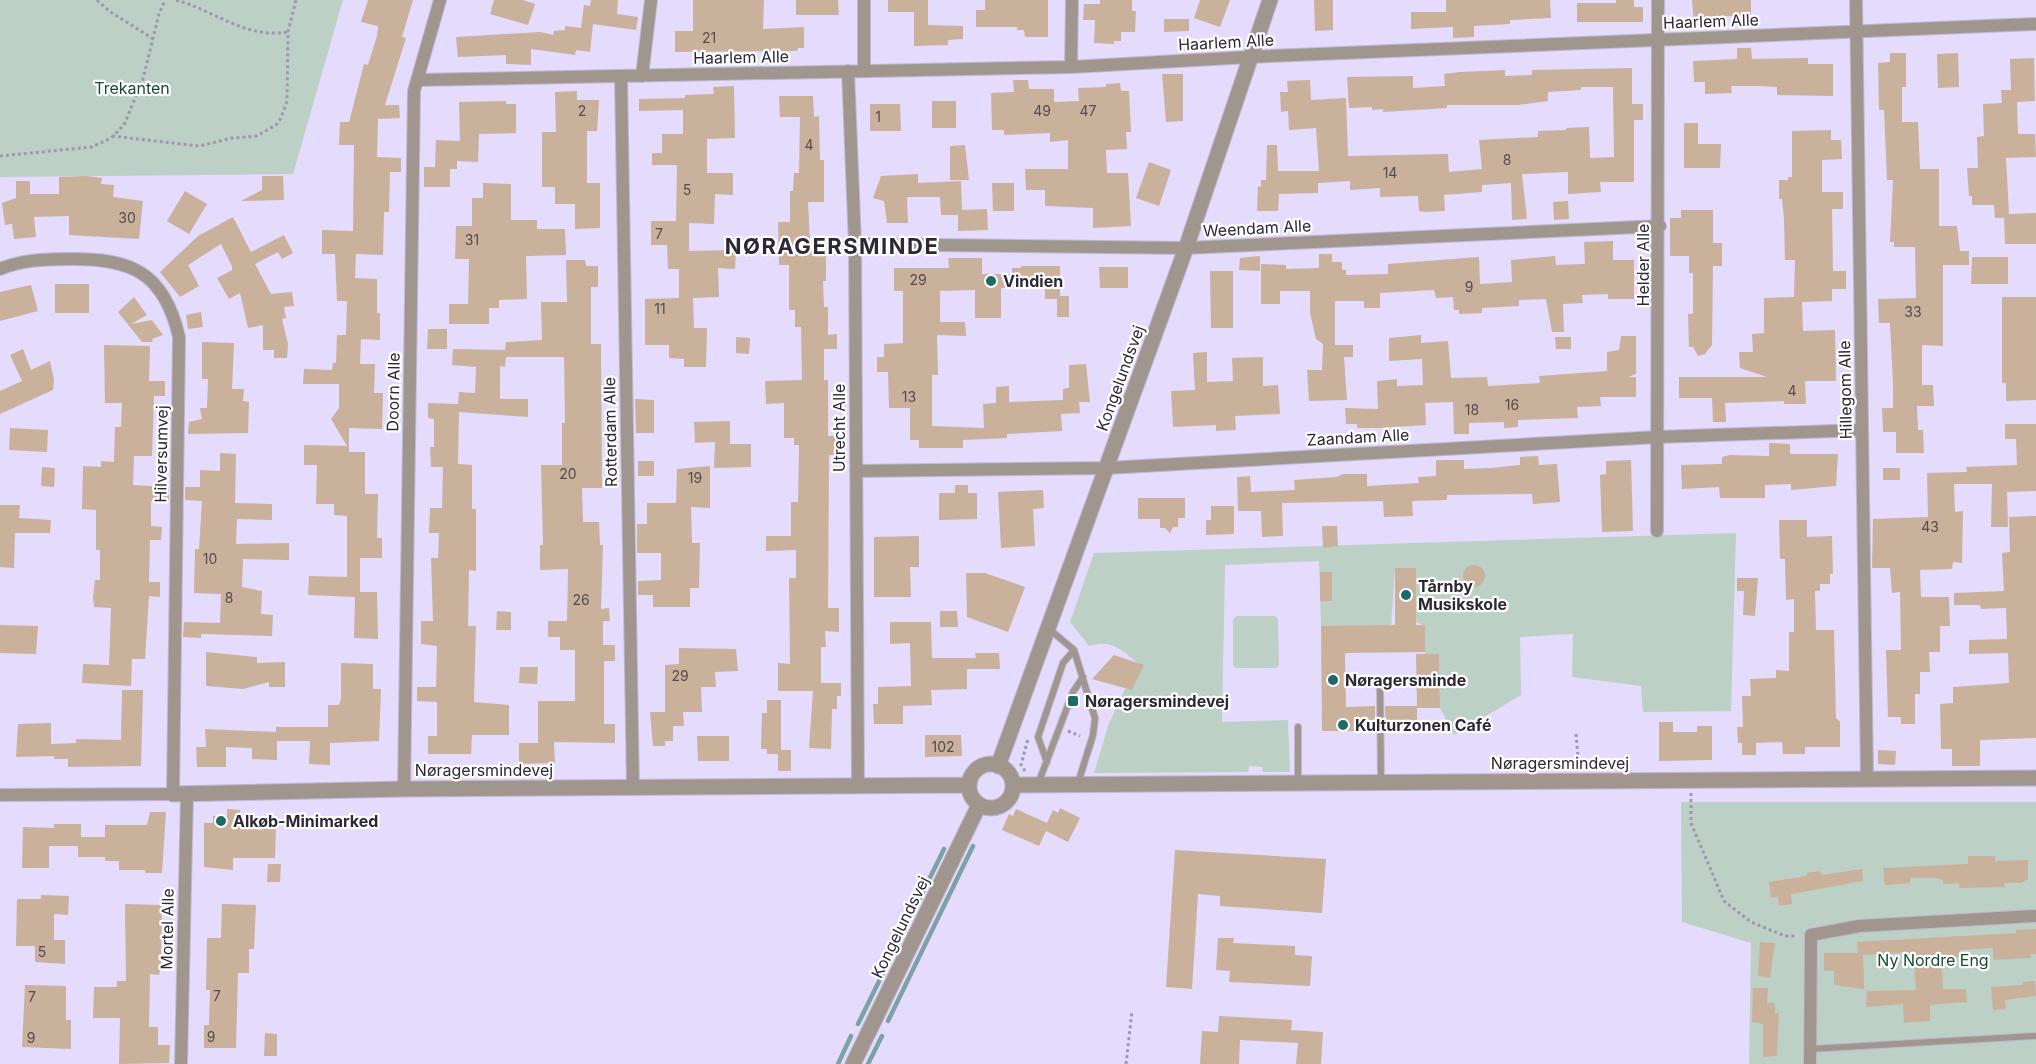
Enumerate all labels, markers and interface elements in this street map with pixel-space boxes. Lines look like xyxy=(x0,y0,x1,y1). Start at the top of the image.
street label: Haarlem Alle xyxy=(1663,9,1759,33)
house number: 21 xyxy=(702,29,716,46)
street label: Haarlem Alle xyxy=(1178,30,1274,54)
street label: Haarlem Alle xyxy=(693,46,789,68)
park label: Trekanten xyxy=(94,78,170,98)
house number: 2 xyxy=(578,102,586,119)
house number: 49 xyxy=(1033,102,1051,119)
house number: 47 xyxy=(1080,102,1097,119)
house number: 1 xyxy=(875,108,881,125)
house number: 4 xyxy=(804,136,814,153)
house number: 8 xyxy=(1503,151,1511,168)
house number: 14 xyxy=(1383,164,1397,181)
house number: 5 xyxy=(683,181,691,198)
house number: 30 xyxy=(118,209,136,226)
street label: Weendam Alle xyxy=(1202,215,1312,241)
street label: Helder Alle xyxy=(1633,224,1653,306)
house number: 7 xyxy=(655,225,663,242)
house number: 31 xyxy=(465,231,479,248)
district label: NØRAGERSMINDE xyxy=(725,233,939,259)
house number: 29 xyxy=(909,271,927,288)
place label: Vindien xyxy=(1003,271,1063,291)
marker: Vindien xyxy=(984,274,998,288)
house number: 9 xyxy=(1465,278,1473,295)
house number: 11 xyxy=(654,300,666,317)
house number: 33 xyxy=(1904,303,1922,320)
street label: Kongelundsvej xyxy=(1092,322,1148,434)
street label: Hillegom Alle xyxy=(1834,340,1856,440)
street label: Doorn Alle xyxy=(382,352,404,432)
street label: Rotterdam Alle xyxy=(599,377,621,487)
house number: 4 xyxy=(1787,382,1797,399)
street label: Utrecht Alle xyxy=(829,384,849,472)
house number: 13 xyxy=(902,388,916,405)
house number: 16 xyxy=(1505,396,1519,413)
house number: 18 xyxy=(1465,401,1479,418)
street label: Hilversumvej xyxy=(150,405,172,503)
street label: Zaandam Alle xyxy=(1306,424,1410,450)
house number: 20 xyxy=(559,465,577,482)
house number: 19 xyxy=(688,469,702,486)
house number: 43 xyxy=(1921,518,1939,535)
house number: 10 xyxy=(203,550,217,567)
place label: Tårnby Musikskole xyxy=(1418,576,1507,614)
marker: Tårnby Musikskole xyxy=(1399,588,1413,602)
house number: 8 xyxy=(225,589,233,606)
house number: 26 xyxy=(572,591,590,608)
house number: 29 xyxy=(671,667,689,684)
place label: Nøragersminde xyxy=(1345,670,1466,690)
marker: Nøragersminde xyxy=(1326,673,1340,687)
place label: Nøragersmindevej xyxy=(1085,691,1229,711)
marker: Nøragersmindevej xyxy=(1066,694,1080,708)
place label: Kulturzonen Café xyxy=(1355,715,1491,735)
marker: Kulturzonen Café xyxy=(1336,718,1350,732)
house number: 102 xyxy=(931,738,955,755)
street label: Nøragersmindevej xyxy=(1491,753,1629,773)
street label: Nøragersmindevej xyxy=(415,760,553,780)
place label: Alkøb-Minimarked xyxy=(233,811,378,831)
marker: Alkøb-Minimarked xyxy=(214,814,228,828)
street label: Kongelundsvej xyxy=(867,873,933,981)
street label: Mortel Alle xyxy=(156,888,178,970)
house number: 5 xyxy=(38,943,46,960)
park label: Ny Nordre Eng xyxy=(1877,950,1989,970)
house number: 7 xyxy=(213,987,221,1004)
house number: 7 xyxy=(28,988,36,1005)
house number: 9 xyxy=(207,1028,215,1045)
house number: 9 xyxy=(27,1029,35,1046)

